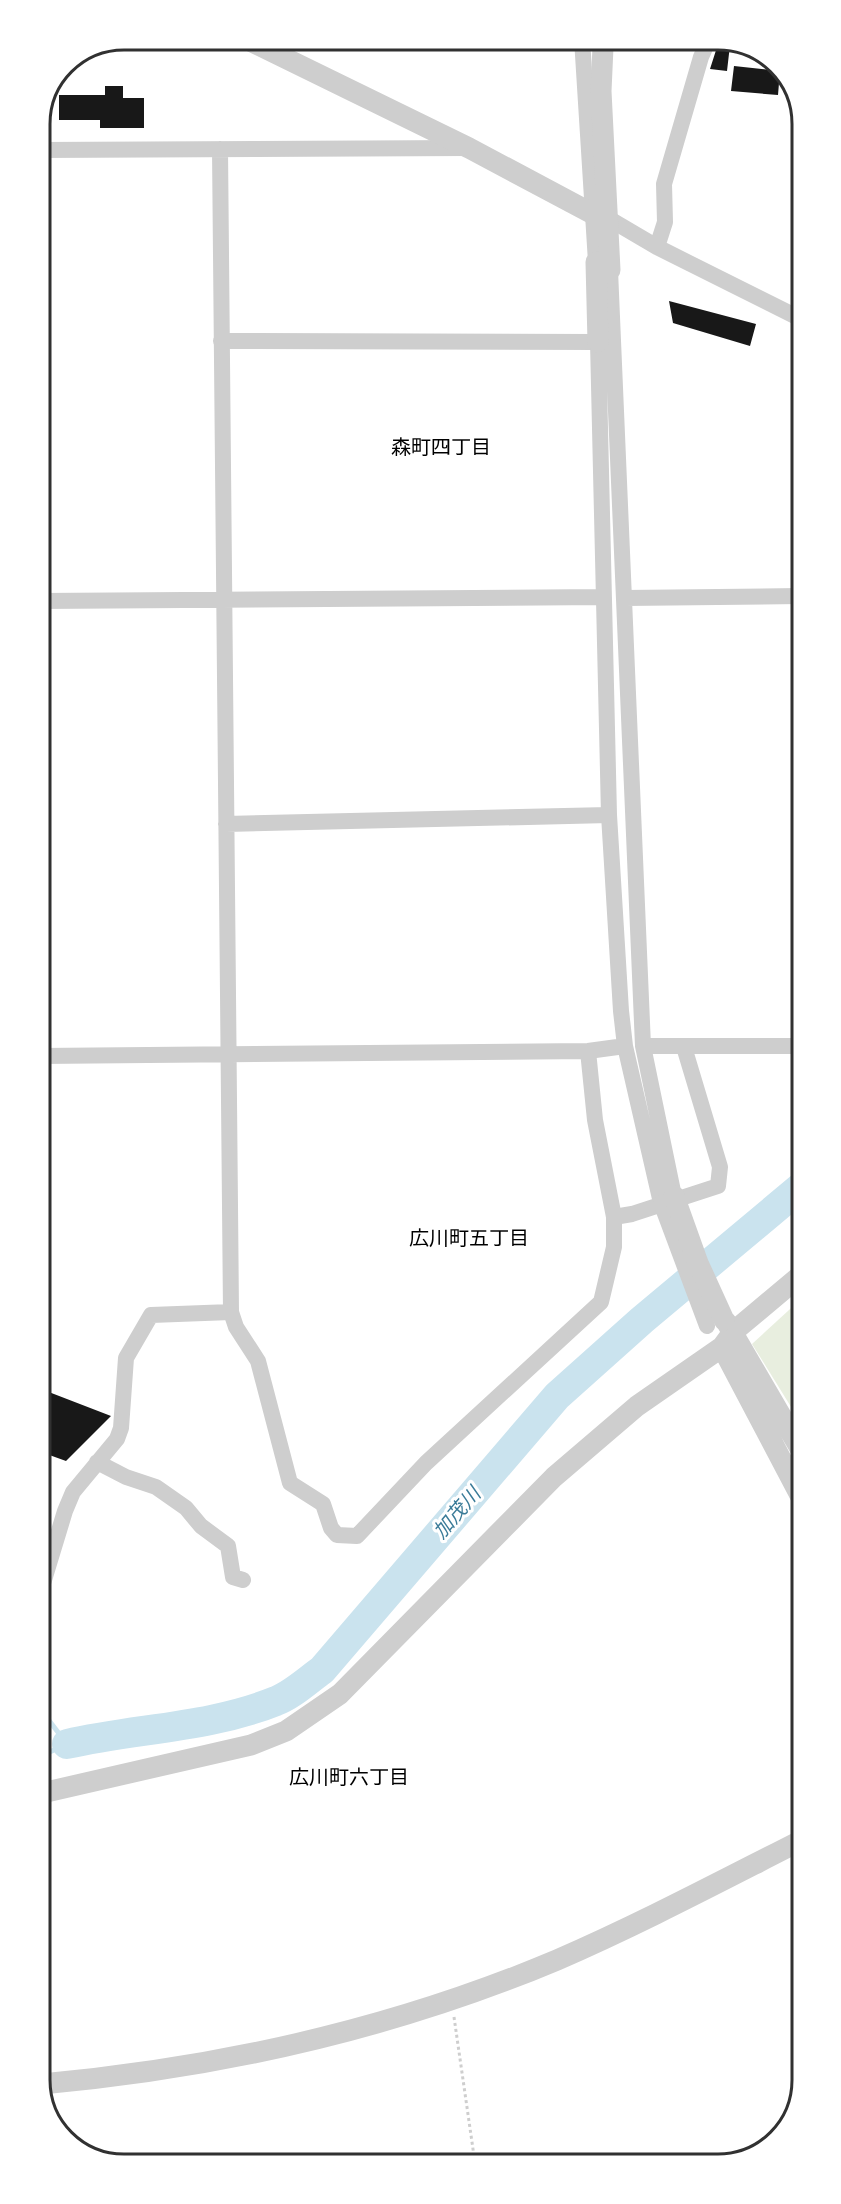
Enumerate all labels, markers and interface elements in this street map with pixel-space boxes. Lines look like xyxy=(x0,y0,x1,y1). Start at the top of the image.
district label: 森町四丁目 xyxy=(391,433,491,462)
district label: 広川町五丁目 xyxy=(409,1224,529,1253)
water label: 加茂川 xyxy=(426,1479,489,1545)
district label: 広川町六丁目 xyxy=(289,1763,409,1792)

